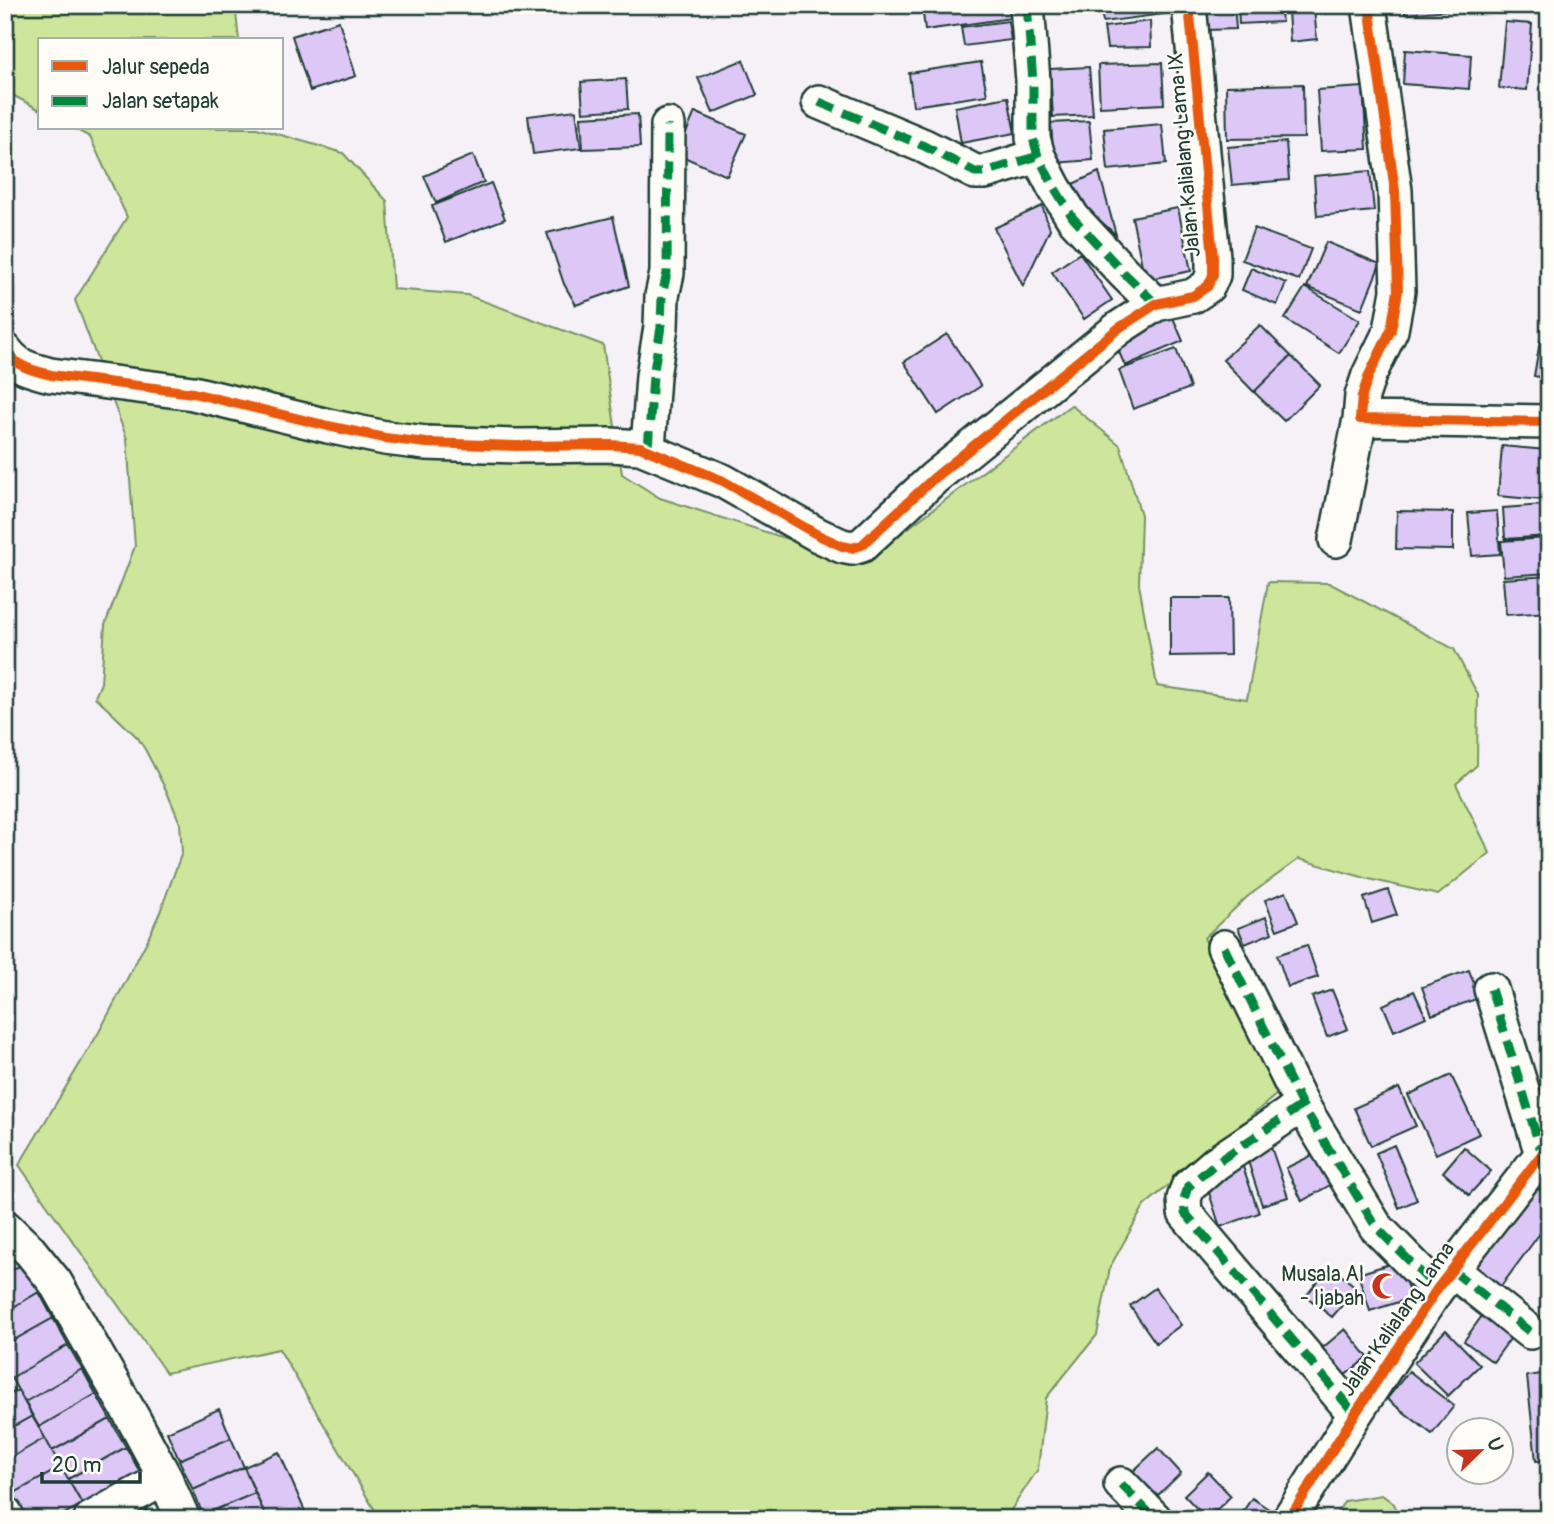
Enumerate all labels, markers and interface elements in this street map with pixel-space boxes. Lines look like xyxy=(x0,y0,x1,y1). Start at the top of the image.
legend xyxy=(38,38,284,130)
street label: Jalan Kalialang Lama IX xyxy=(1162,52,1207,258)
text: Jalur sepeda xyxy=(102,54,210,81)
text: Jalan setapak xyxy=(102,88,219,115)
street label: Jalan Kalialang Lama xyxy=(1334,1237,1461,1402)
place label: Musala Al - Ijabah xyxy=(1281,1261,1364,1312)
mosque icon: Musala Al - Ijabah xyxy=(1370,1271,1400,1301)
north arrow xyxy=(1446,1416,1516,1486)
text: U xyxy=(1481,1434,1508,1455)
scale bar xyxy=(42,1440,140,1484)
text: 20 m xyxy=(52,1452,101,1479)

